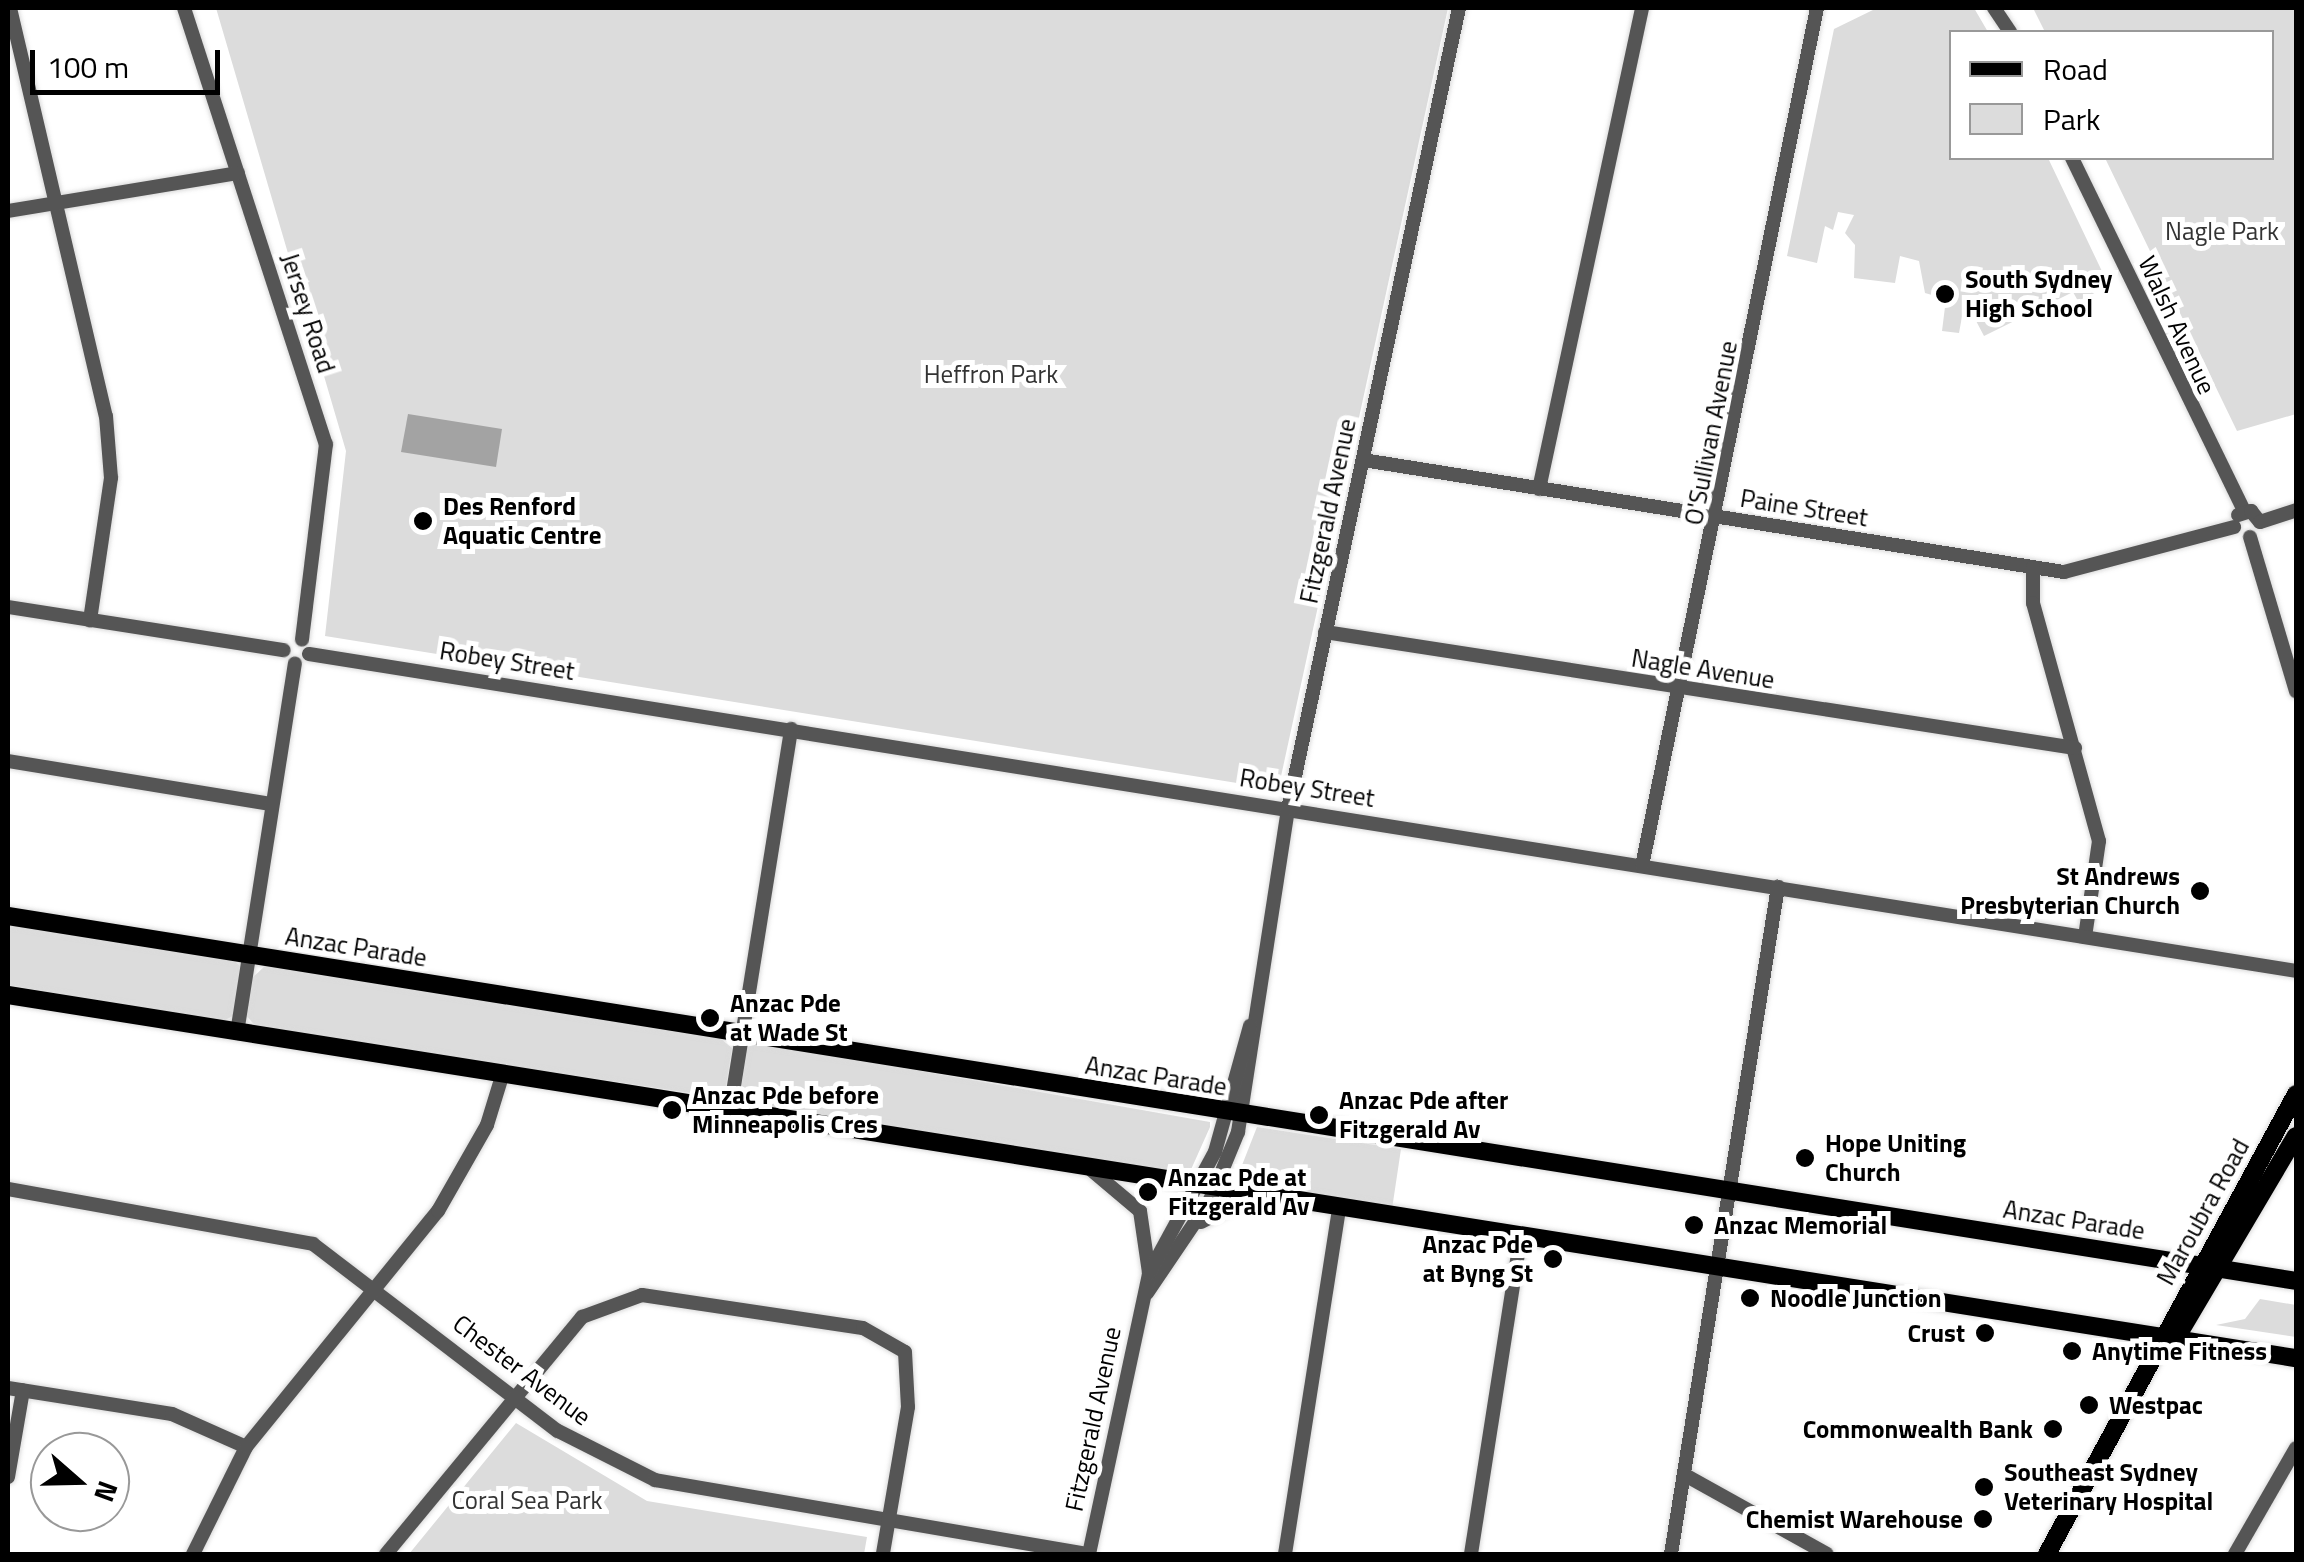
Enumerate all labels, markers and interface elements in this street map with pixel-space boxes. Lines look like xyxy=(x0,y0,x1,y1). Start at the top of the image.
scale bar xyxy=(35,30,225,92)
legend xyxy=(1949,30,2274,160)
text: 100 m xyxy=(47,44,129,90)
text: Road xyxy=(2043,46,2108,92)
text: Park xyxy=(2043,96,2100,142)
park label: Nagle Park xyxy=(2165,216,2279,246)
street label: Jersey Road xyxy=(275,249,341,377)
street label: Walsh Avenue xyxy=(2132,251,2222,399)
place label: South Sydney High School xyxy=(1965,265,2112,324)
marker: South Sydney High School xyxy=(1934,283,1956,305)
street label: O'Sullivan Avenue xyxy=(1678,338,1744,528)
park label: Heffron Park xyxy=(924,359,1058,389)
street label: Fitzgerald Avenue xyxy=(1294,416,1362,606)
street label: Paine Street xyxy=(1738,483,1870,533)
place label: Des Renford Aquatic Centre xyxy=(443,492,601,551)
marker: Des Renford Aquatic Centre xyxy=(412,510,434,532)
street label: Robey Street xyxy=(438,636,576,686)
street label: Nagle Avenue xyxy=(1629,643,1777,695)
street label: Robey Street xyxy=(1238,763,1376,813)
place label: St Andrews Presbyterian Church xyxy=(1960,862,2180,921)
marker: St Andrews Presbyterian Church xyxy=(2189,880,2211,902)
street label: Anzac Parade xyxy=(283,921,429,973)
place label: Anzac Pde at Wade St xyxy=(730,989,848,1048)
marker: Anzac Pde at Wade St xyxy=(699,1007,721,1029)
street label: Anzac Parade xyxy=(1083,1050,1229,1102)
place label: Anzac Pde before Minneapolis Cres xyxy=(692,1081,879,1140)
place label: Anzac Pde after Fitzgerald Av xyxy=(1339,1086,1508,1145)
marker: Anzac Pde before Minneapolis Cres xyxy=(661,1099,683,1121)
marker: Anzac Pde after Fitzgerald Av xyxy=(1308,1104,1330,1126)
place label: Hope Uniting Church xyxy=(1825,1129,1966,1188)
street label: Maroubra Road xyxy=(2151,1134,2255,1290)
marker: Hope Uniting Church xyxy=(1794,1147,1816,1169)
place label: Anzac Pde at Fitzgerald Av xyxy=(1168,1163,1309,1222)
marker: Anzac Pde at Fitzgerald Av xyxy=(1137,1181,1159,1203)
street label: Anzac Parade xyxy=(2001,1194,2147,1246)
place label: Anzac Memorial xyxy=(1714,1210,1887,1240)
marker: Anzac Memorial xyxy=(1683,1214,1705,1236)
place label: Anzac Pde at Byng St xyxy=(1422,1230,1533,1289)
marker: Anzac Pde at Byng St xyxy=(1542,1248,1564,1270)
place label: Noodle Junction xyxy=(1770,1283,1942,1313)
marker: Noodle Junction xyxy=(1739,1287,1761,1309)
street label: Chester Avenue xyxy=(447,1308,597,1432)
place label: Crust xyxy=(1907,1318,1965,1348)
marker: Crust xyxy=(1974,1322,1996,1344)
street label: Fitzgerald Avenue xyxy=(1059,1324,1127,1514)
place label: Anytime Fitness xyxy=(2092,1336,2267,1366)
marker: Anytime Fitness xyxy=(2061,1340,2083,1362)
place label: Westpac xyxy=(2109,1390,2203,1420)
marker: Westpac xyxy=(2078,1394,2100,1416)
place label: Commonwealth Bank xyxy=(1803,1414,2033,1444)
marker: Commonwealth Bank xyxy=(2042,1418,2064,1440)
north arrow xyxy=(30,1432,130,1532)
place label: Southeast Sydney Veterinary Hospital xyxy=(2004,1458,2213,1517)
text: N xyxy=(83,1475,130,1508)
marker: Southeast Sydney Veterinary Hospital xyxy=(1973,1476,1995,1498)
park label: Coral Sea Park xyxy=(451,1485,603,1515)
place label: Chemist Warehouse xyxy=(1746,1504,1963,1534)
marker: Chemist Warehouse xyxy=(1972,1508,1994,1530)

